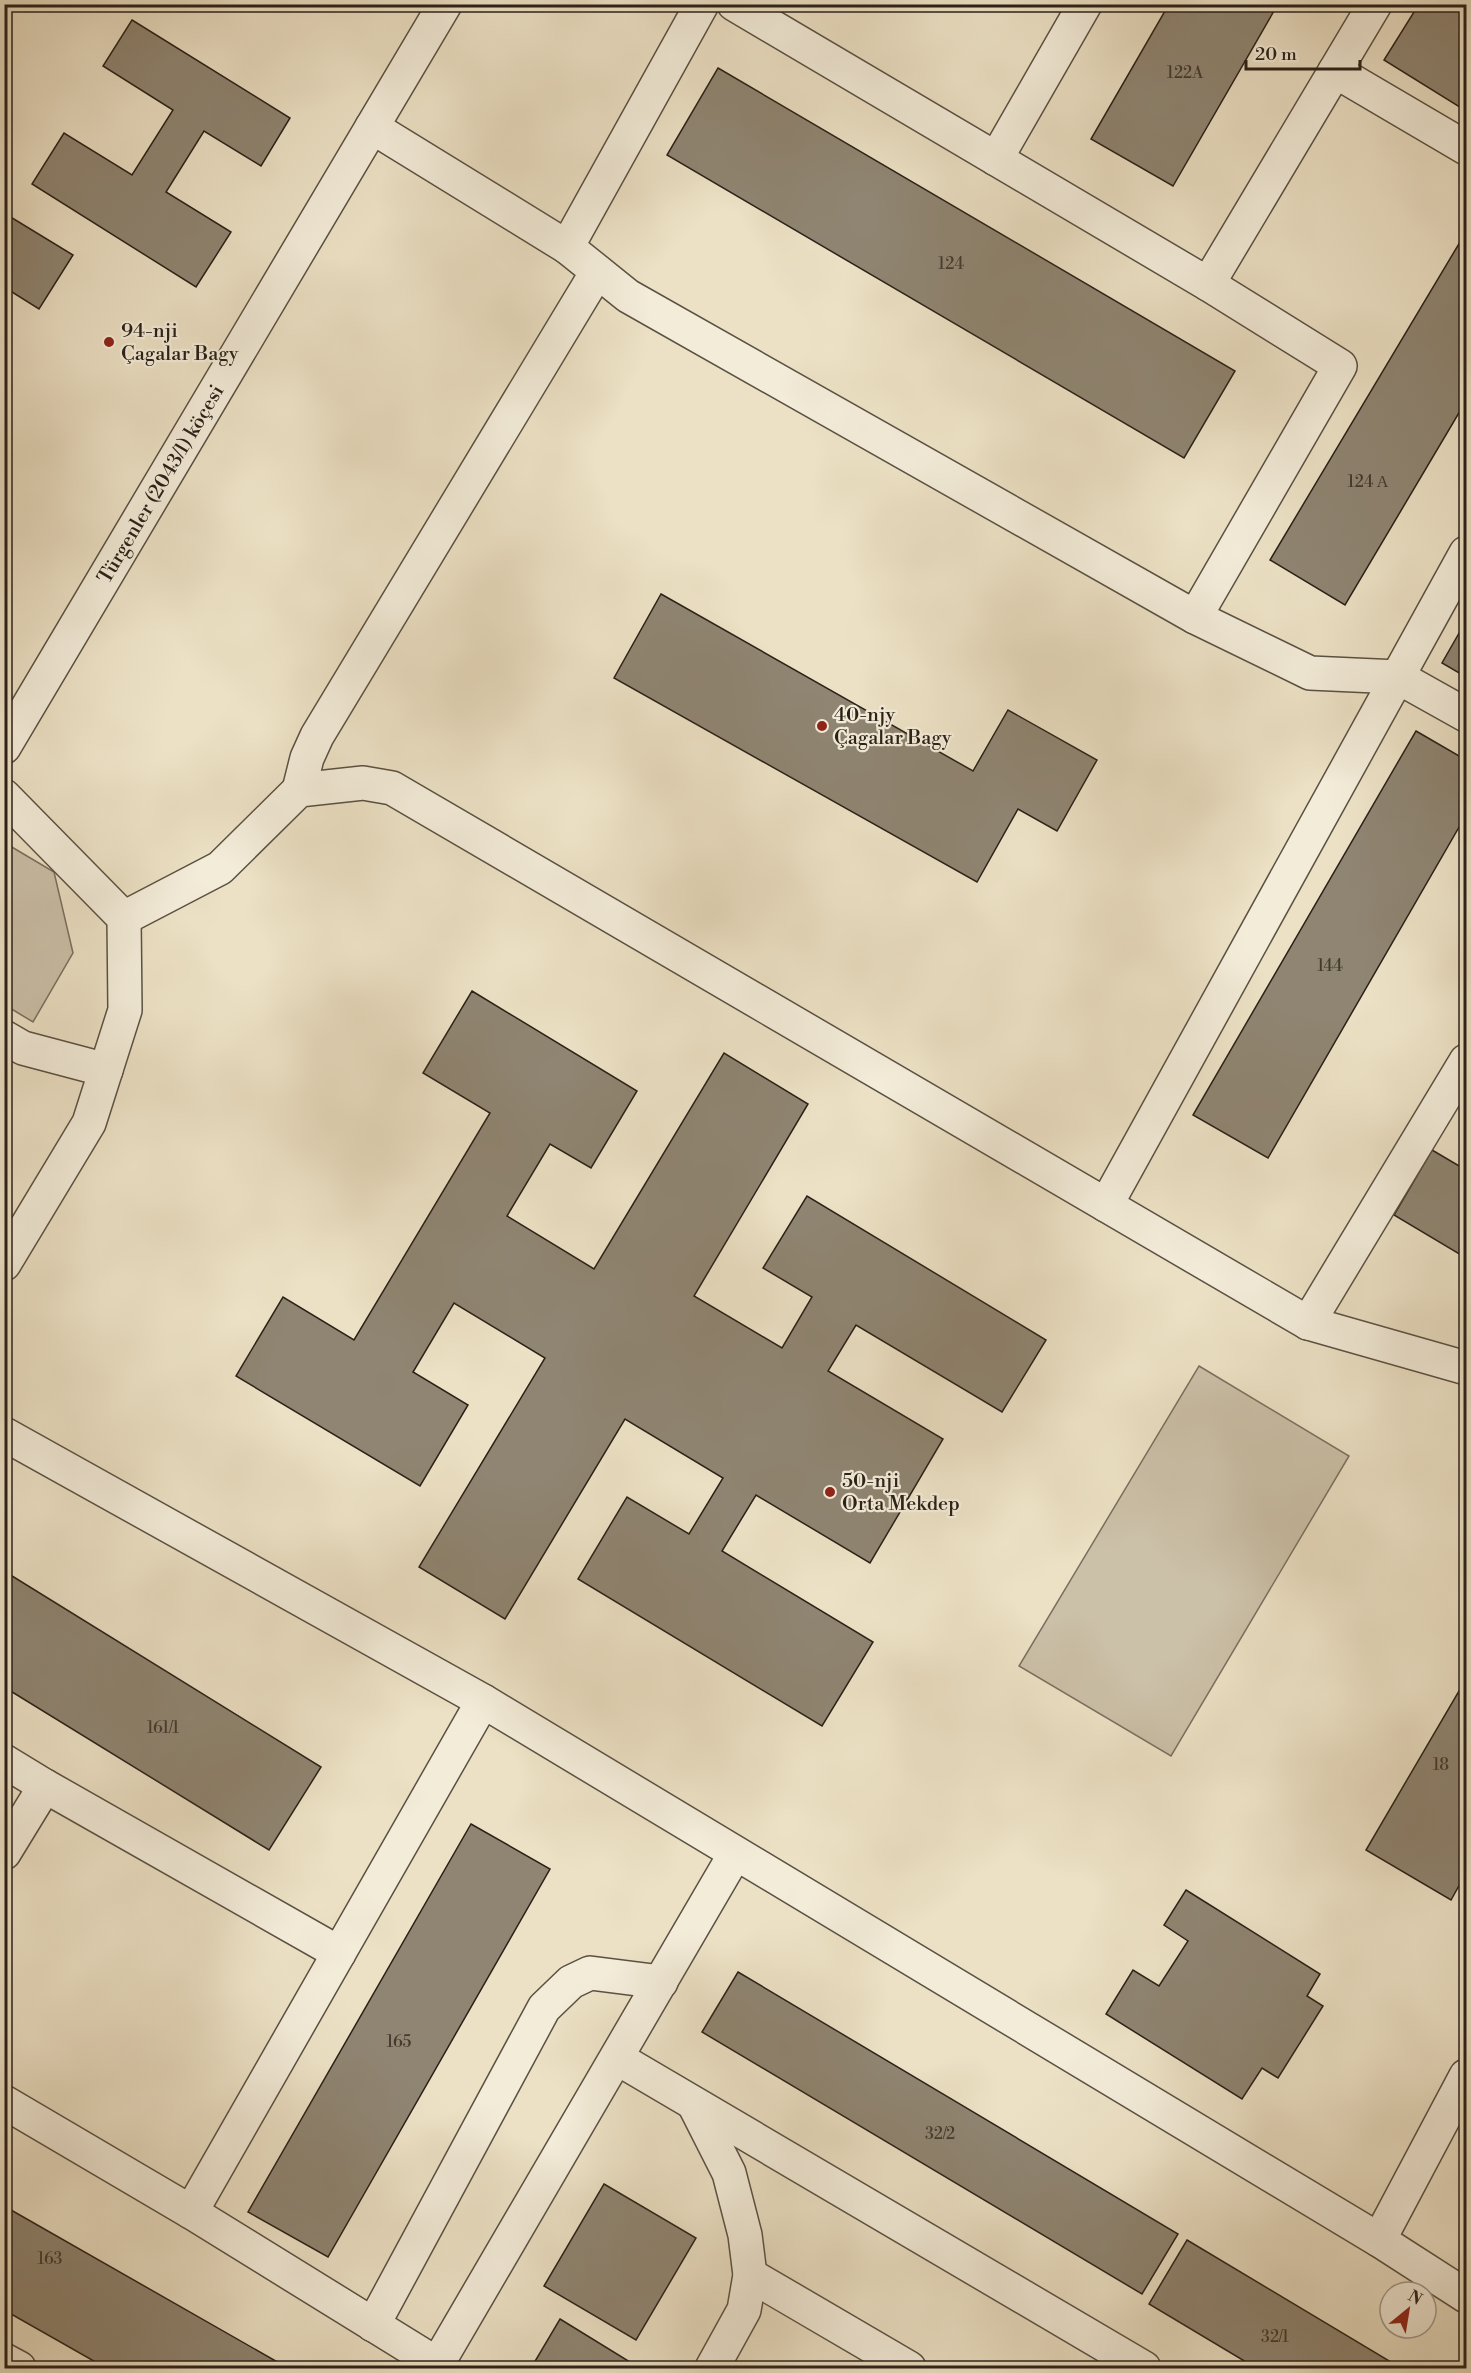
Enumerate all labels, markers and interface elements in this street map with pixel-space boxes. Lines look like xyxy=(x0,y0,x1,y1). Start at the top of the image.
scale bar xyxy=(1246,33,1360,71)
text: 20 m xyxy=(1255,43,1297,66)
house number: 122A xyxy=(1167,63,1204,83)
house number: 124 xyxy=(938,254,964,274)
place label: 94-nji Çagalar Bagy xyxy=(121,319,239,367)
marker: 94-nji Çagalar Bagy xyxy=(102,335,116,349)
street label: Türgenler (2043/1) köçesi xyxy=(93,380,230,589)
house number: 124 А xyxy=(1348,472,1389,492)
place label: 40-njy Çagalar Bagy xyxy=(834,703,952,751)
marker: 40-njy Çagalar Bagy xyxy=(815,719,829,733)
house number: 144 xyxy=(1317,956,1343,976)
place label: 50-nji Orta Mekdep xyxy=(842,1469,960,1517)
marker: 50-nji Orta Mekdep xyxy=(823,1485,837,1499)
house number: 161/1 xyxy=(147,1718,179,1738)
house number: 18 xyxy=(1433,1755,1449,1775)
house number: 165 xyxy=(387,2032,412,2052)
house number: 32/2 xyxy=(925,2124,955,2144)
house number: 163 xyxy=(38,2249,63,2269)
north arrow xyxy=(1378,2280,1438,2340)
text: N xyxy=(1405,2286,1426,2310)
house number: 32/1 xyxy=(1261,2327,1289,2347)

